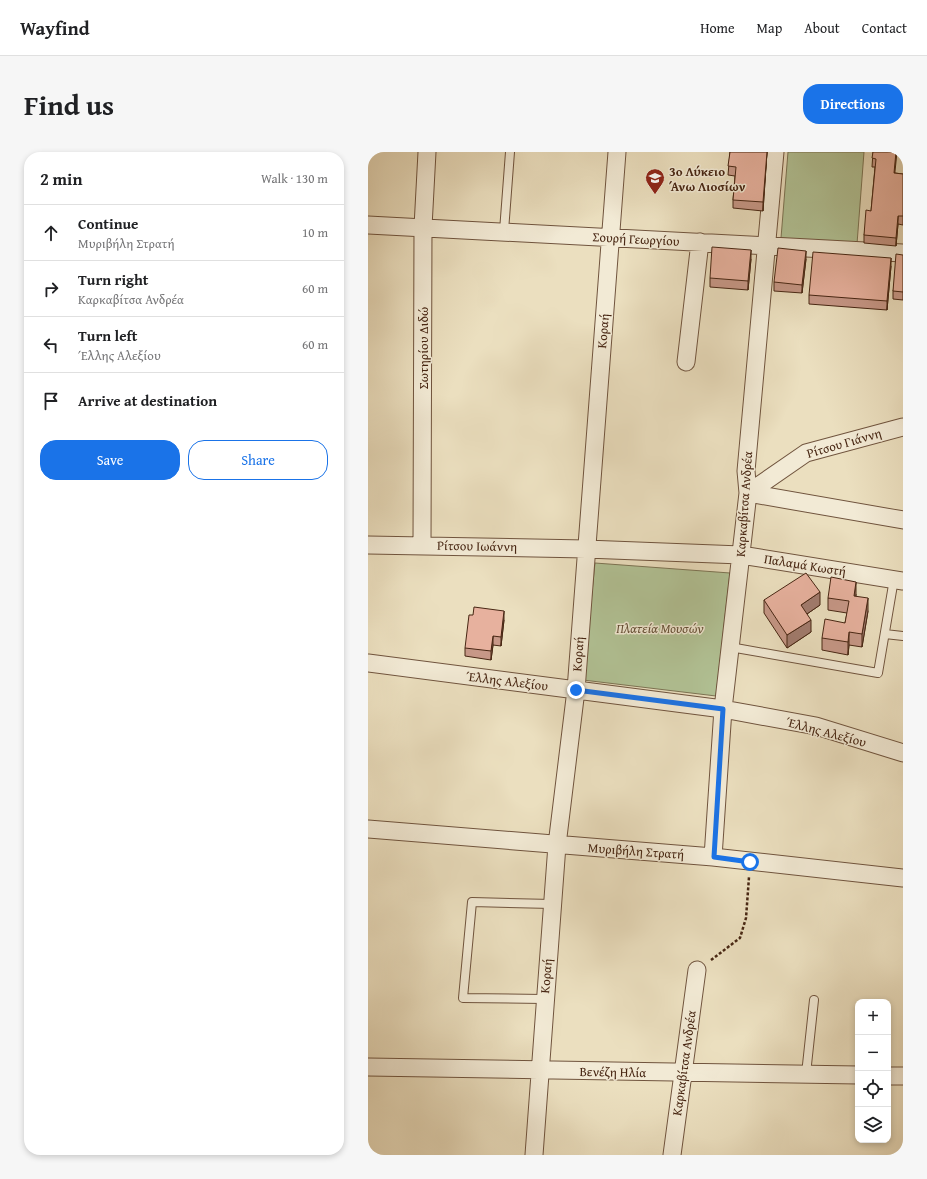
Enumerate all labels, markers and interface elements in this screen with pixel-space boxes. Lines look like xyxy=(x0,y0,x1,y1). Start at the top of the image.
text: Wayfind xyxy=(20,14,90,42)
text: Home xyxy=(700,18,735,38)
text: Map xyxy=(757,18,782,38)
text: About xyxy=(804,18,840,38)
text: Contact xyxy=(862,18,907,38)
text: Find us xyxy=(24,84,114,125)
button: Directions xyxy=(803,84,903,124)
place label: 3ο Λύκειο Άνω Λιοσίων xyxy=(669,162,746,196)
text: 2 min xyxy=(40,166,82,191)
school or university icon: 3ο Λύκειο Άνω Λιοσίων xyxy=(644,167,666,195)
text: Walk · 130 m xyxy=(261,169,328,188)
text: Continue xyxy=(78,213,139,234)
icon: ahead xyxy=(40,222,62,244)
text: 10 m xyxy=(302,223,328,242)
street label: Σουρή Γεωργίου xyxy=(592,227,680,251)
text: Μυριβήλη Στρατή xyxy=(78,234,175,253)
text: Turn right xyxy=(78,269,149,290)
icon: right xyxy=(40,278,62,300)
text: 60 m xyxy=(302,279,328,298)
text: Καρκαβίτσα Ανδρέα xyxy=(78,290,184,309)
street label: Σωτηρίου Διδώ xyxy=(414,307,433,389)
street label: Κοραή xyxy=(592,313,614,349)
text: Turn left xyxy=(78,325,137,346)
icon: left xyxy=(40,334,62,356)
text: 60 m xyxy=(302,335,328,354)
text: Έλλης Αλεξίου xyxy=(78,346,161,365)
icon: arrive xyxy=(40,390,62,412)
text: Arrive at destination xyxy=(78,390,217,411)
street label: Ρίτσου Γιάννη xyxy=(804,423,884,463)
button: Save xyxy=(40,440,180,480)
button: Share xyxy=(188,440,328,480)
street label: Καρκαβίτσα Ανδρέα xyxy=(731,450,757,558)
street label: Ρίτσου Ιωάννη xyxy=(437,536,517,556)
street label: Παλαμά Κωστή xyxy=(763,549,847,581)
park label: Πλατεία Μουσών xyxy=(615,619,704,638)
street label: Κοραή xyxy=(567,636,589,672)
street label: Έλλης Αλεξίου xyxy=(465,667,549,695)
route end xyxy=(567,681,585,699)
street label: Έλλης Αλεξίου xyxy=(784,712,869,752)
street label: Μυριβήλη Στρατή xyxy=(587,838,685,864)
route start xyxy=(741,853,759,871)
street label: Κοραή xyxy=(535,958,557,994)
map controls xyxy=(855,999,891,1143)
button: + xyxy=(855,999,891,1035)
street label: Καρκαβίτσα Ανδρέα xyxy=(667,1009,701,1117)
button: − xyxy=(855,1035,891,1071)
street label: Βενέζη Ηλία xyxy=(579,1062,647,1082)
button: locate xyxy=(855,1071,891,1107)
button: layers xyxy=(855,1107,891,1143)

